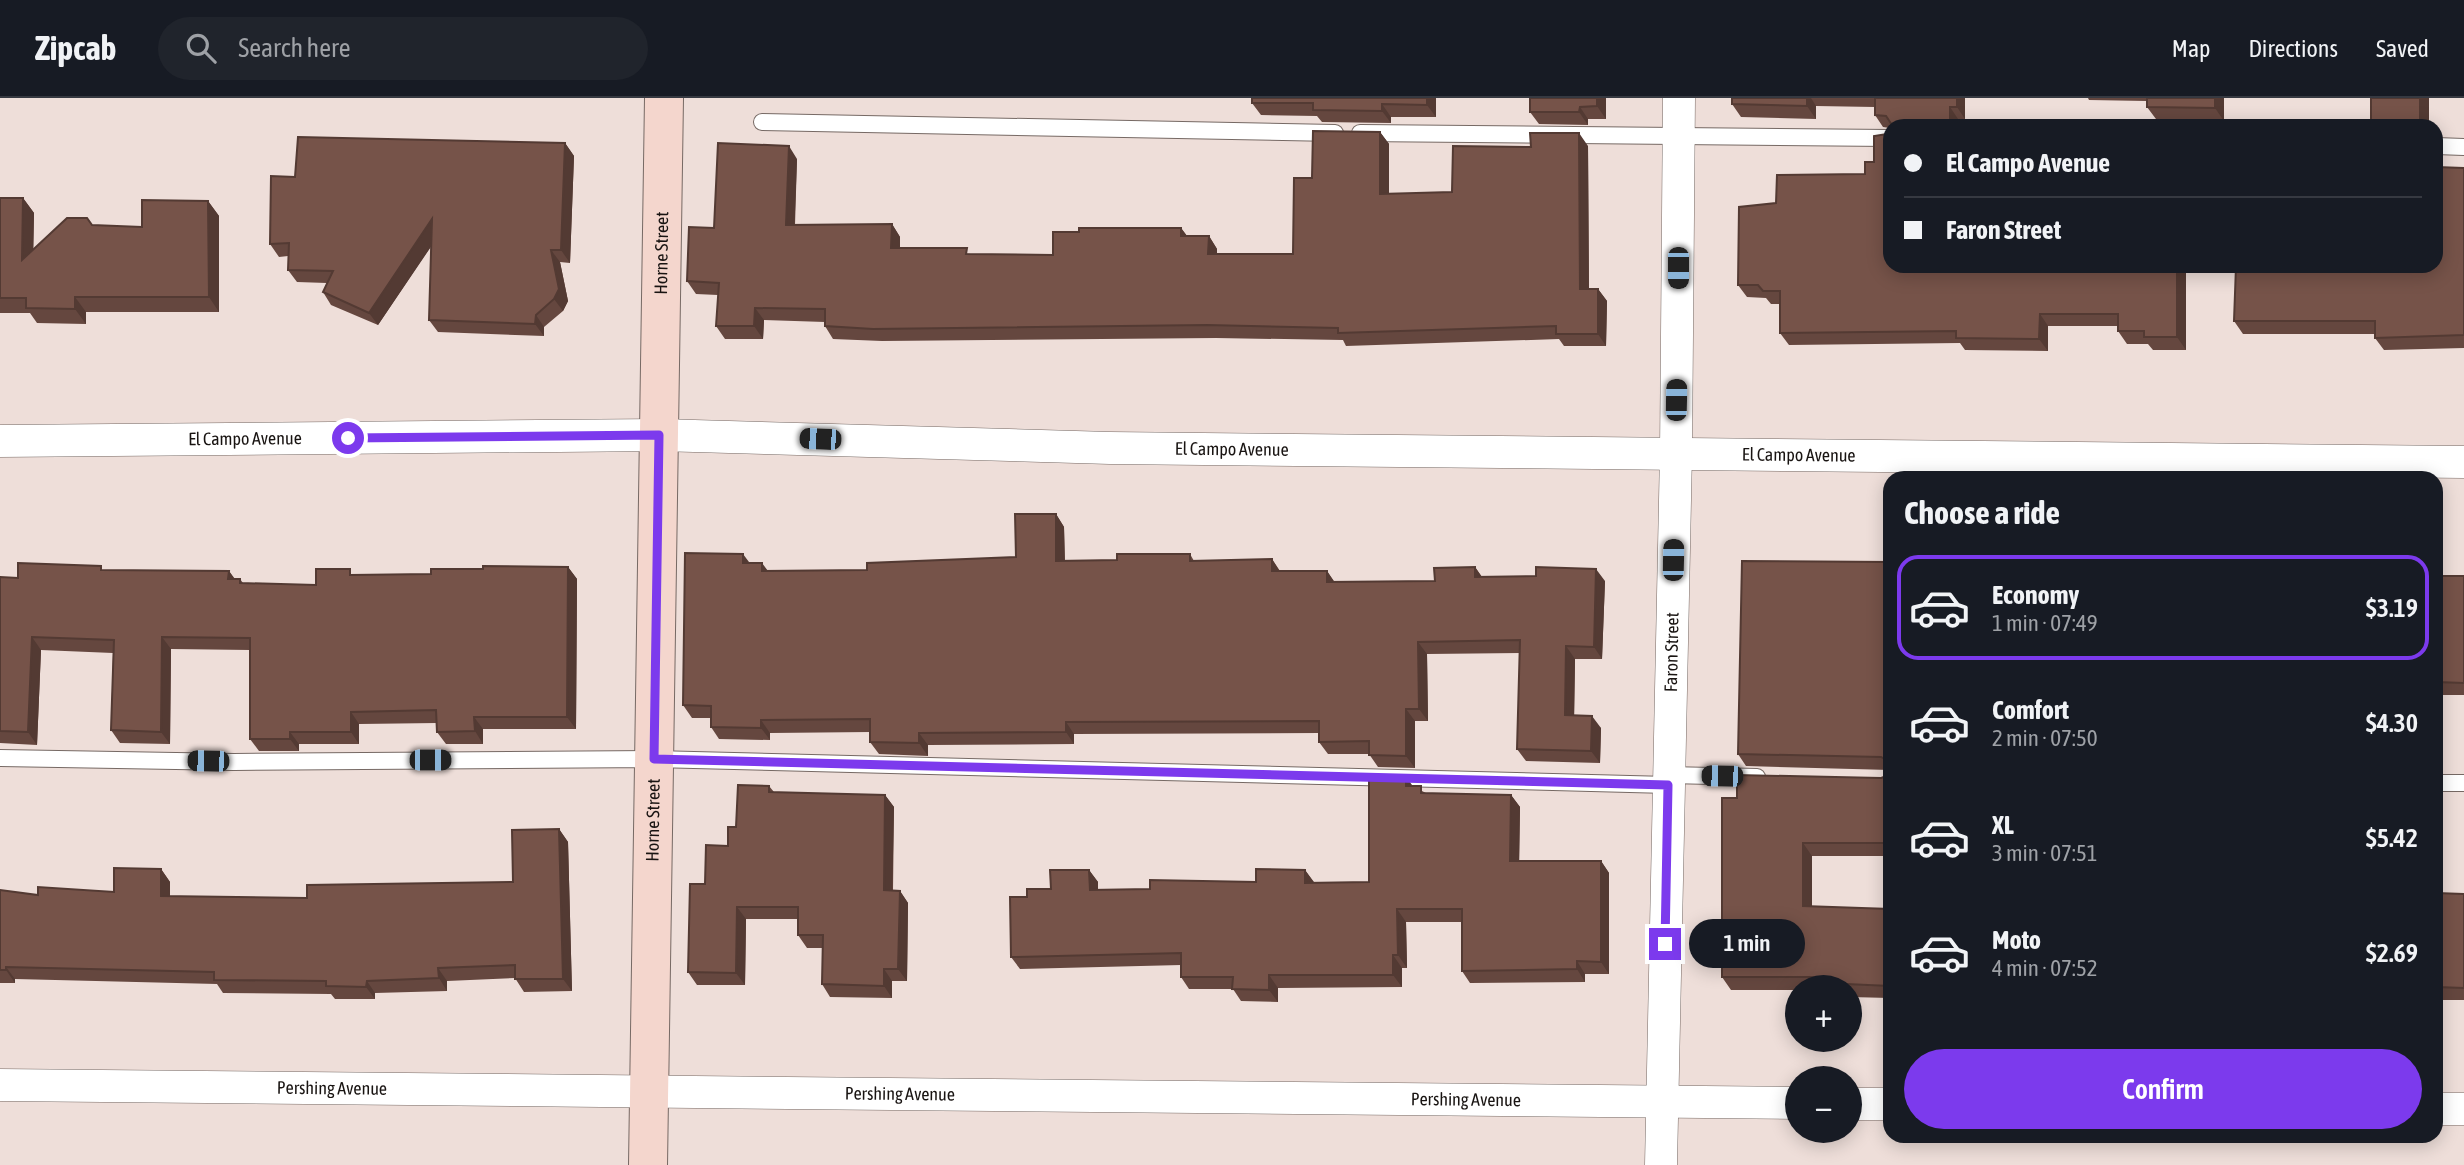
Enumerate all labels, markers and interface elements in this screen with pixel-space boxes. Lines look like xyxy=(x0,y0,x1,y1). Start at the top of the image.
search box xyxy=(158,17,648,80)
text: Zipcab xyxy=(35,29,116,67)
icon: search xyxy=(182,29,220,67)
text: Search here xyxy=(238,33,350,63)
text: Map xyxy=(2172,35,2210,62)
text: Directions xyxy=(2248,35,2338,62)
text: Saved xyxy=(2376,35,2429,62)
text: El Campo Avenue xyxy=(1946,148,2110,178)
street label: Horne Street xyxy=(650,211,672,295)
text: Faron Street xyxy=(1946,215,2061,245)
car xyxy=(1668,247,1689,289)
car xyxy=(1666,379,1687,421)
route start xyxy=(332,422,364,454)
street label: El Campo Avenue xyxy=(188,427,302,449)
car xyxy=(799,428,842,450)
street label: El Campo Avenue xyxy=(1175,438,1289,460)
street label: El Campo Avenue xyxy=(1742,444,1856,466)
text: Choose a ride xyxy=(1904,494,2060,531)
car xyxy=(1663,539,1684,581)
icon: car xyxy=(1908,576,1971,639)
text: Economy xyxy=(1992,580,2079,610)
text: $3.19 xyxy=(2366,593,2418,623)
text: 1 min · 07:49 xyxy=(1992,610,2098,636)
street label: Faron Street xyxy=(1660,612,1683,692)
icon: car xyxy=(1908,691,1971,754)
text: Comfort xyxy=(1992,695,2069,725)
text: $4.30 xyxy=(2366,708,2418,738)
text: 2 min · 07:50 xyxy=(1992,725,2098,751)
car xyxy=(187,750,230,772)
car xyxy=(410,750,452,771)
car xyxy=(1701,765,1744,787)
street label: Horne Street xyxy=(642,778,664,862)
icon: car xyxy=(1908,806,1971,869)
text: XL xyxy=(1992,810,2014,840)
text: $5.42 xyxy=(2366,823,2418,853)
text: 3 min · 07:51 xyxy=(1992,840,2098,866)
callout: 1 min xyxy=(1690,920,1805,968)
icon: car xyxy=(1908,921,1971,984)
text: Moto xyxy=(1992,925,2041,955)
route end xyxy=(1649,928,1681,960)
text: 1 min xyxy=(1724,930,1770,956)
text: $2.69 xyxy=(2366,938,2418,968)
text: 4 min · 07:52 xyxy=(1992,955,2098,981)
map controls xyxy=(1785,975,1862,1143)
button: + xyxy=(1785,975,1862,1052)
button: Confirm xyxy=(1904,1049,2422,1129)
button: − xyxy=(1785,1066,1862,1143)
street label: Pershing Avenue xyxy=(277,1077,387,1099)
street label: Pershing Avenue xyxy=(845,1082,955,1105)
street label: Pershing Avenue xyxy=(1411,1088,1521,1110)

